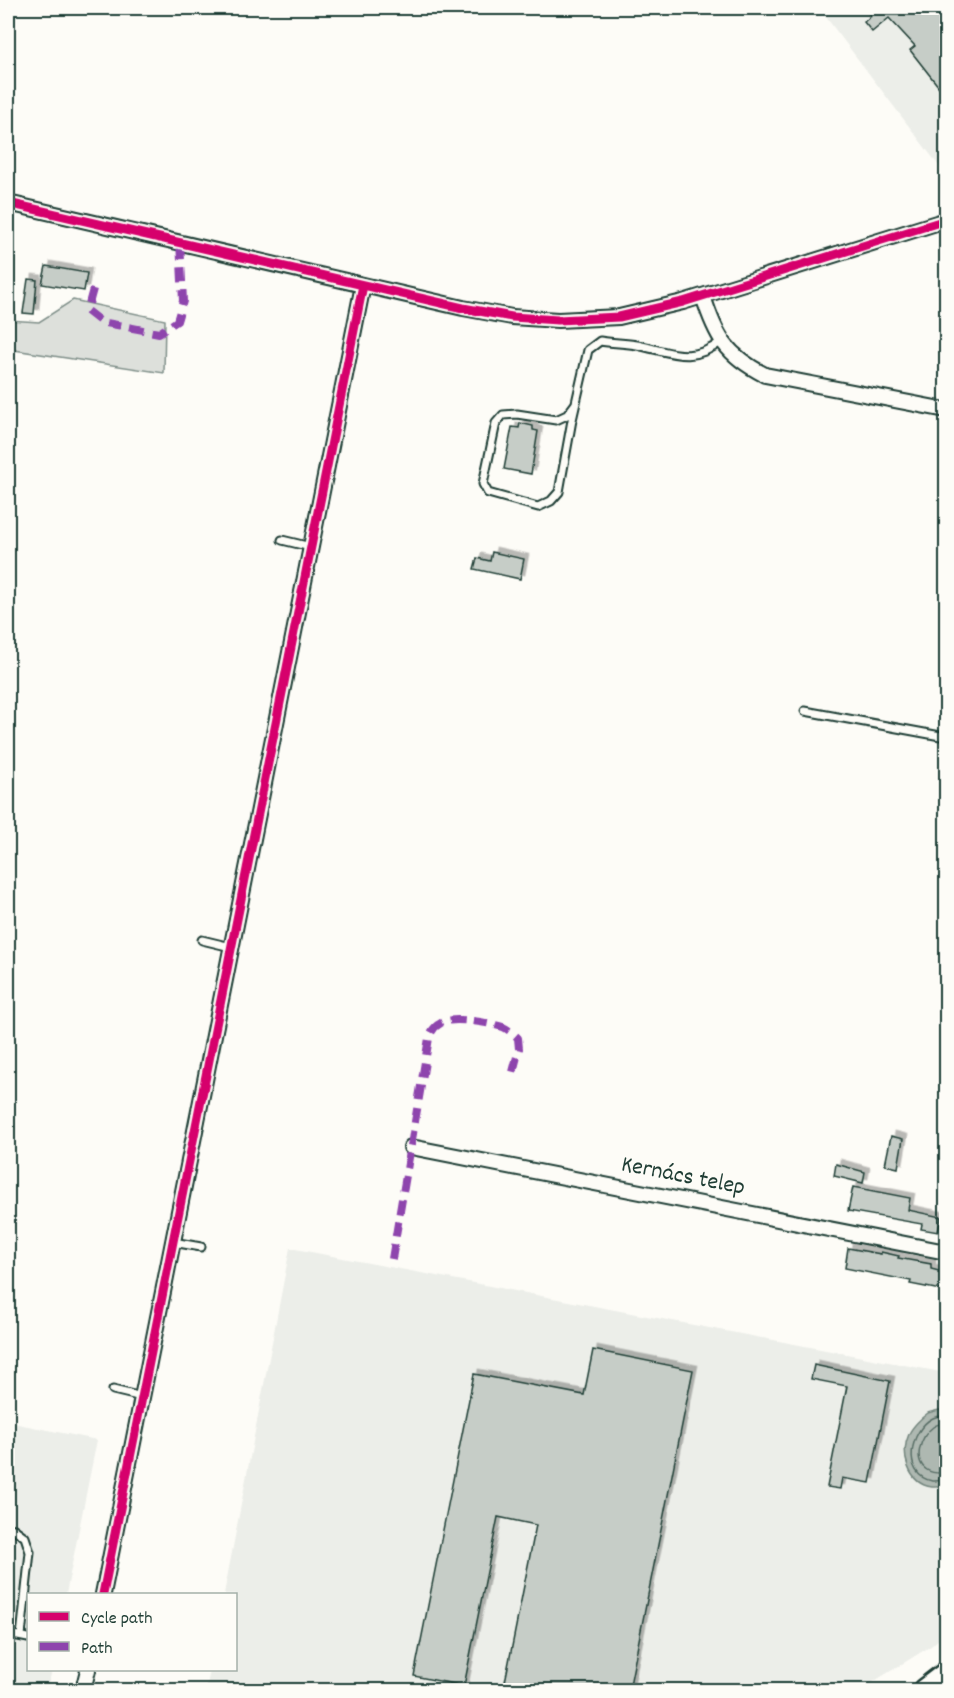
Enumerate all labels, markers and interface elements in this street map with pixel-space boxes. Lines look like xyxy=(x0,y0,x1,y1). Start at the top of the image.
street label: Kernács telep xyxy=(618,1148,748,1206)
legend xyxy=(27,1593,237,1671)
text: Cycle path xyxy=(81,1607,152,1632)
text: Path xyxy=(81,1637,113,1662)

